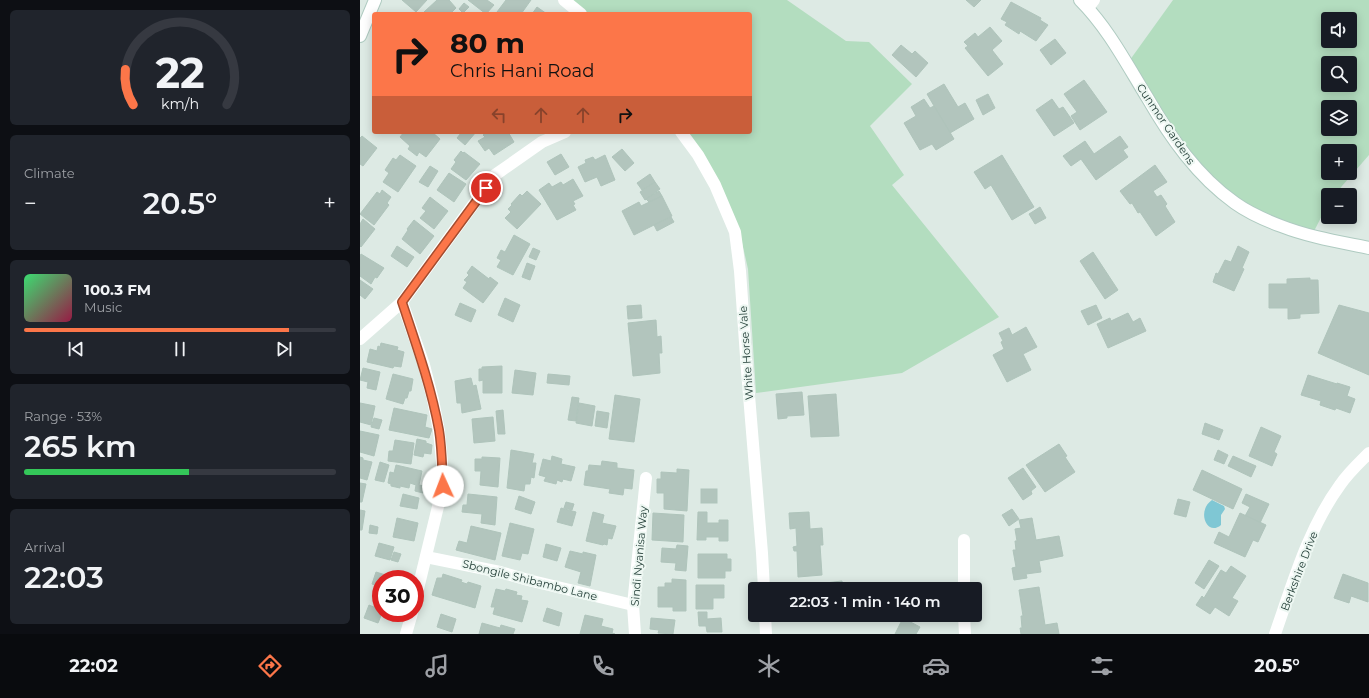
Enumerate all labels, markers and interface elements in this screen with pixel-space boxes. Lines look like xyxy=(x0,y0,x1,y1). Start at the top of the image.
map controls xyxy=(1321,12,1357,224)
button: sound xyxy=(1321,12,1357,48)
text: 80 m xyxy=(450,26,525,60)
icon: right xyxy=(384,28,436,80)
text: 22 xyxy=(155,48,205,98)
button: search xyxy=(1321,56,1357,92)
text: Chris Hani Road xyxy=(450,60,594,82)
street label: Cunmor Gardens xyxy=(1134,81,1199,168)
text: km/h xyxy=(161,95,199,113)
button: layers xyxy=(1321,100,1357,136)
icon: left xyxy=(488,104,510,126)
icon: ahead xyxy=(530,104,552,126)
icon: ahead xyxy=(572,104,594,126)
icon: right xyxy=(614,104,636,126)
button: + xyxy=(1321,144,1357,180)
text: Climate xyxy=(24,165,75,181)
pin xyxy=(469,171,503,205)
icon: arrive xyxy=(475,177,497,199)
text: 20.5° xyxy=(143,185,217,222)
button: − xyxy=(1321,188,1357,224)
text: − xyxy=(24,190,37,217)
text: + xyxy=(323,190,336,217)
text: 100.3 FM xyxy=(84,280,151,299)
text: Music xyxy=(84,299,122,315)
street label: White Horse Vale xyxy=(736,305,756,401)
icon: previous xyxy=(65,338,87,360)
icon: pause xyxy=(169,338,191,360)
icon: next xyxy=(273,338,295,360)
text: Range · 53% xyxy=(24,408,102,424)
text: 265 km xyxy=(24,428,137,465)
position arrow xyxy=(422,465,464,507)
street label: Sindi Nyanisa Way xyxy=(628,505,650,607)
street label: Berkshire Drive xyxy=(1277,529,1321,613)
text: Arrival xyxy=(24,539,65,555)
street label: Sbongile Shibambo Lane xyxy=(461,556,599,604)
text: 22:03 xyxy=(24,559,104,596)
speed limit sign: 30 xyxy=(372,570,424,622)
text: 22:03 · 1 min · 140 m xyxy=(789,592,941,611)
icon: directions xyxy=(256,652,284,680)
icon: music xyxy=(423,652,451,680)
icon: phone xyxy=(589,652,617,680)
icon: climate xyxy=(755,652,783,680)
icon: car xyxy=(922,652,950,680)
icon: filters xyxy=(1088,652,1116,680)
text: 22:02 xyxy=(69,655,118,677)
text: 20.5° xyxy=(1254,655,1300,677)

